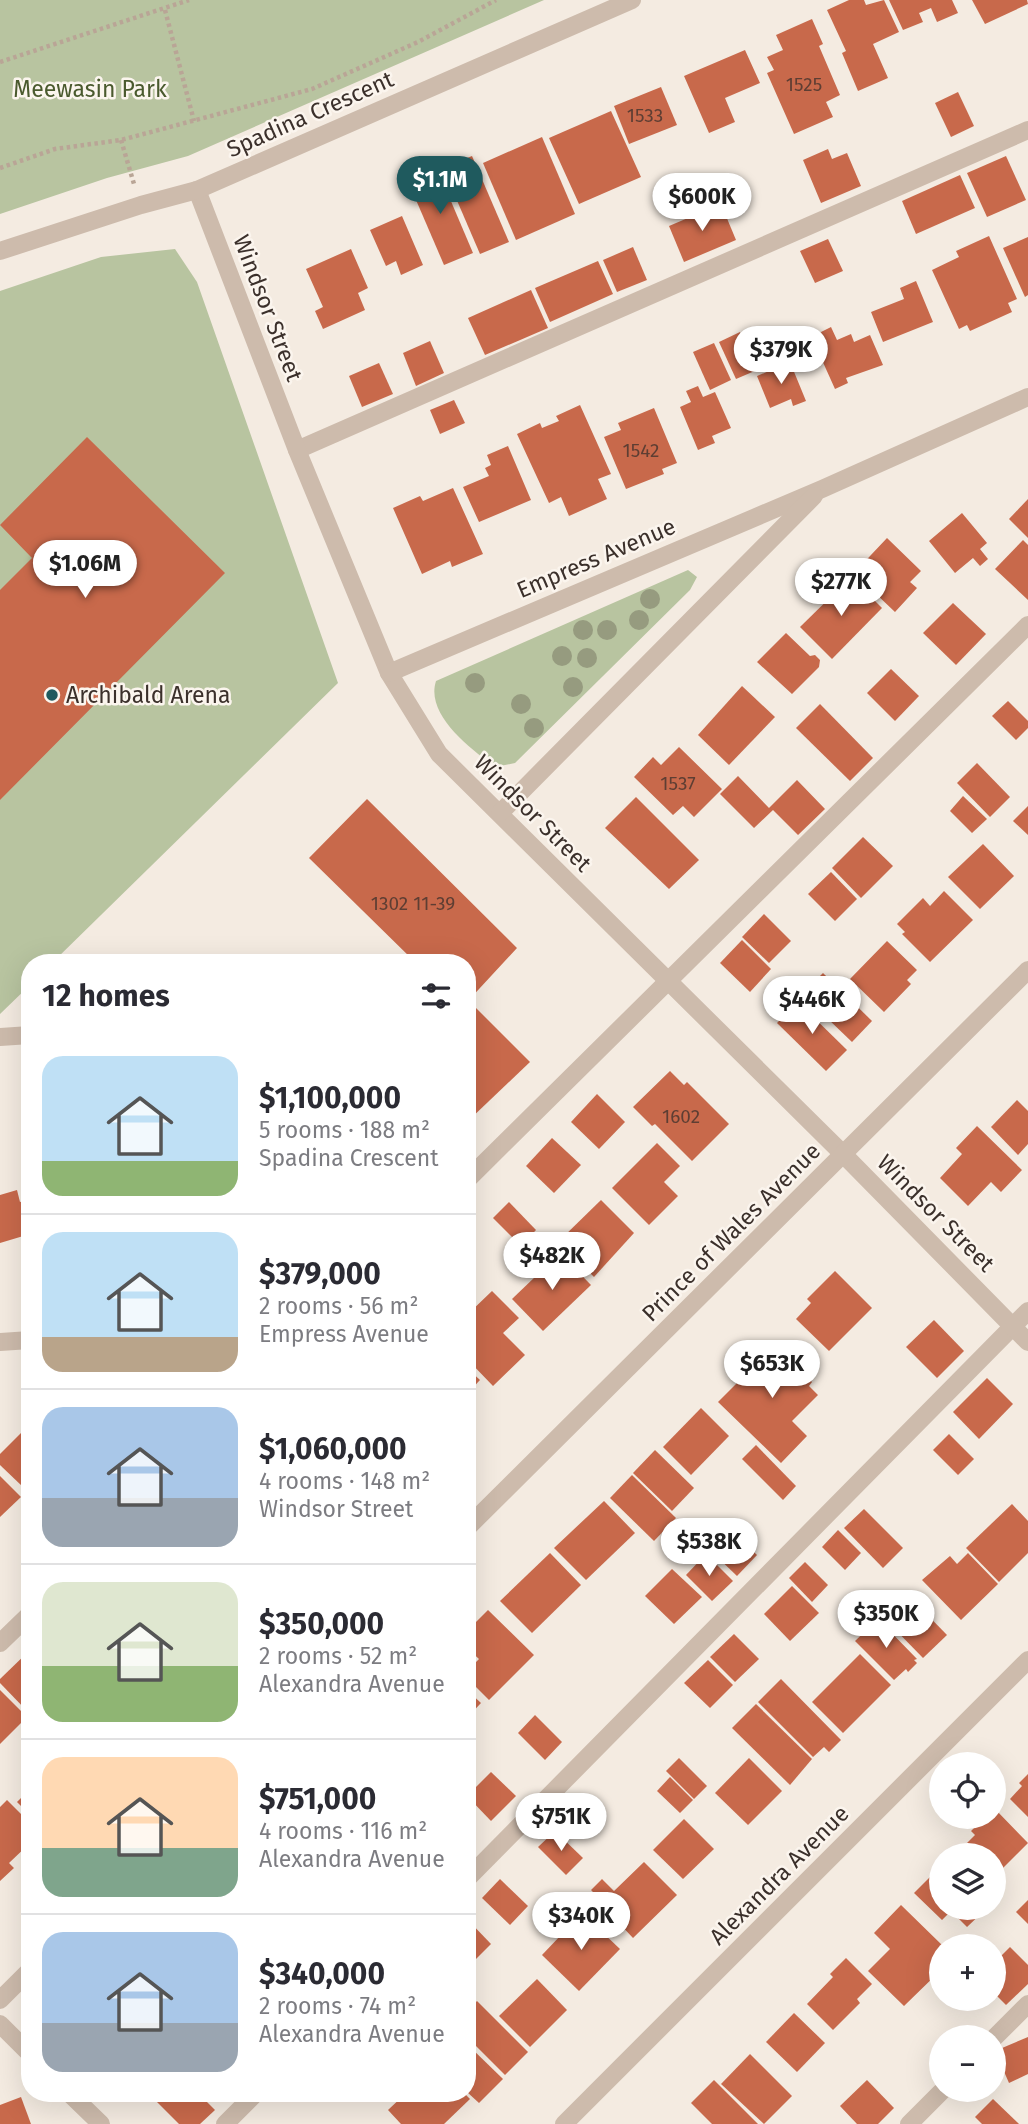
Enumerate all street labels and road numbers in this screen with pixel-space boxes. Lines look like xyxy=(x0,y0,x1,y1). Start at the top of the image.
street label: Spadina Crescent xyxy=(222,64,398,163)
street label: Windsor Street xyxy=(227,231,309,386)
street label: Empress Avenue xyxy=(512,512,680,604)
street label: Windsor Street xyxy=(469,749,598,878)
street label: Prince of Wales Avenue xyxy=(636,1137,826,1327)
street label: Windsor Street xyxy=(872,1149,1001,1278)
street label: Alexandra Avenue xyxy=(703,1799,855,1951)

